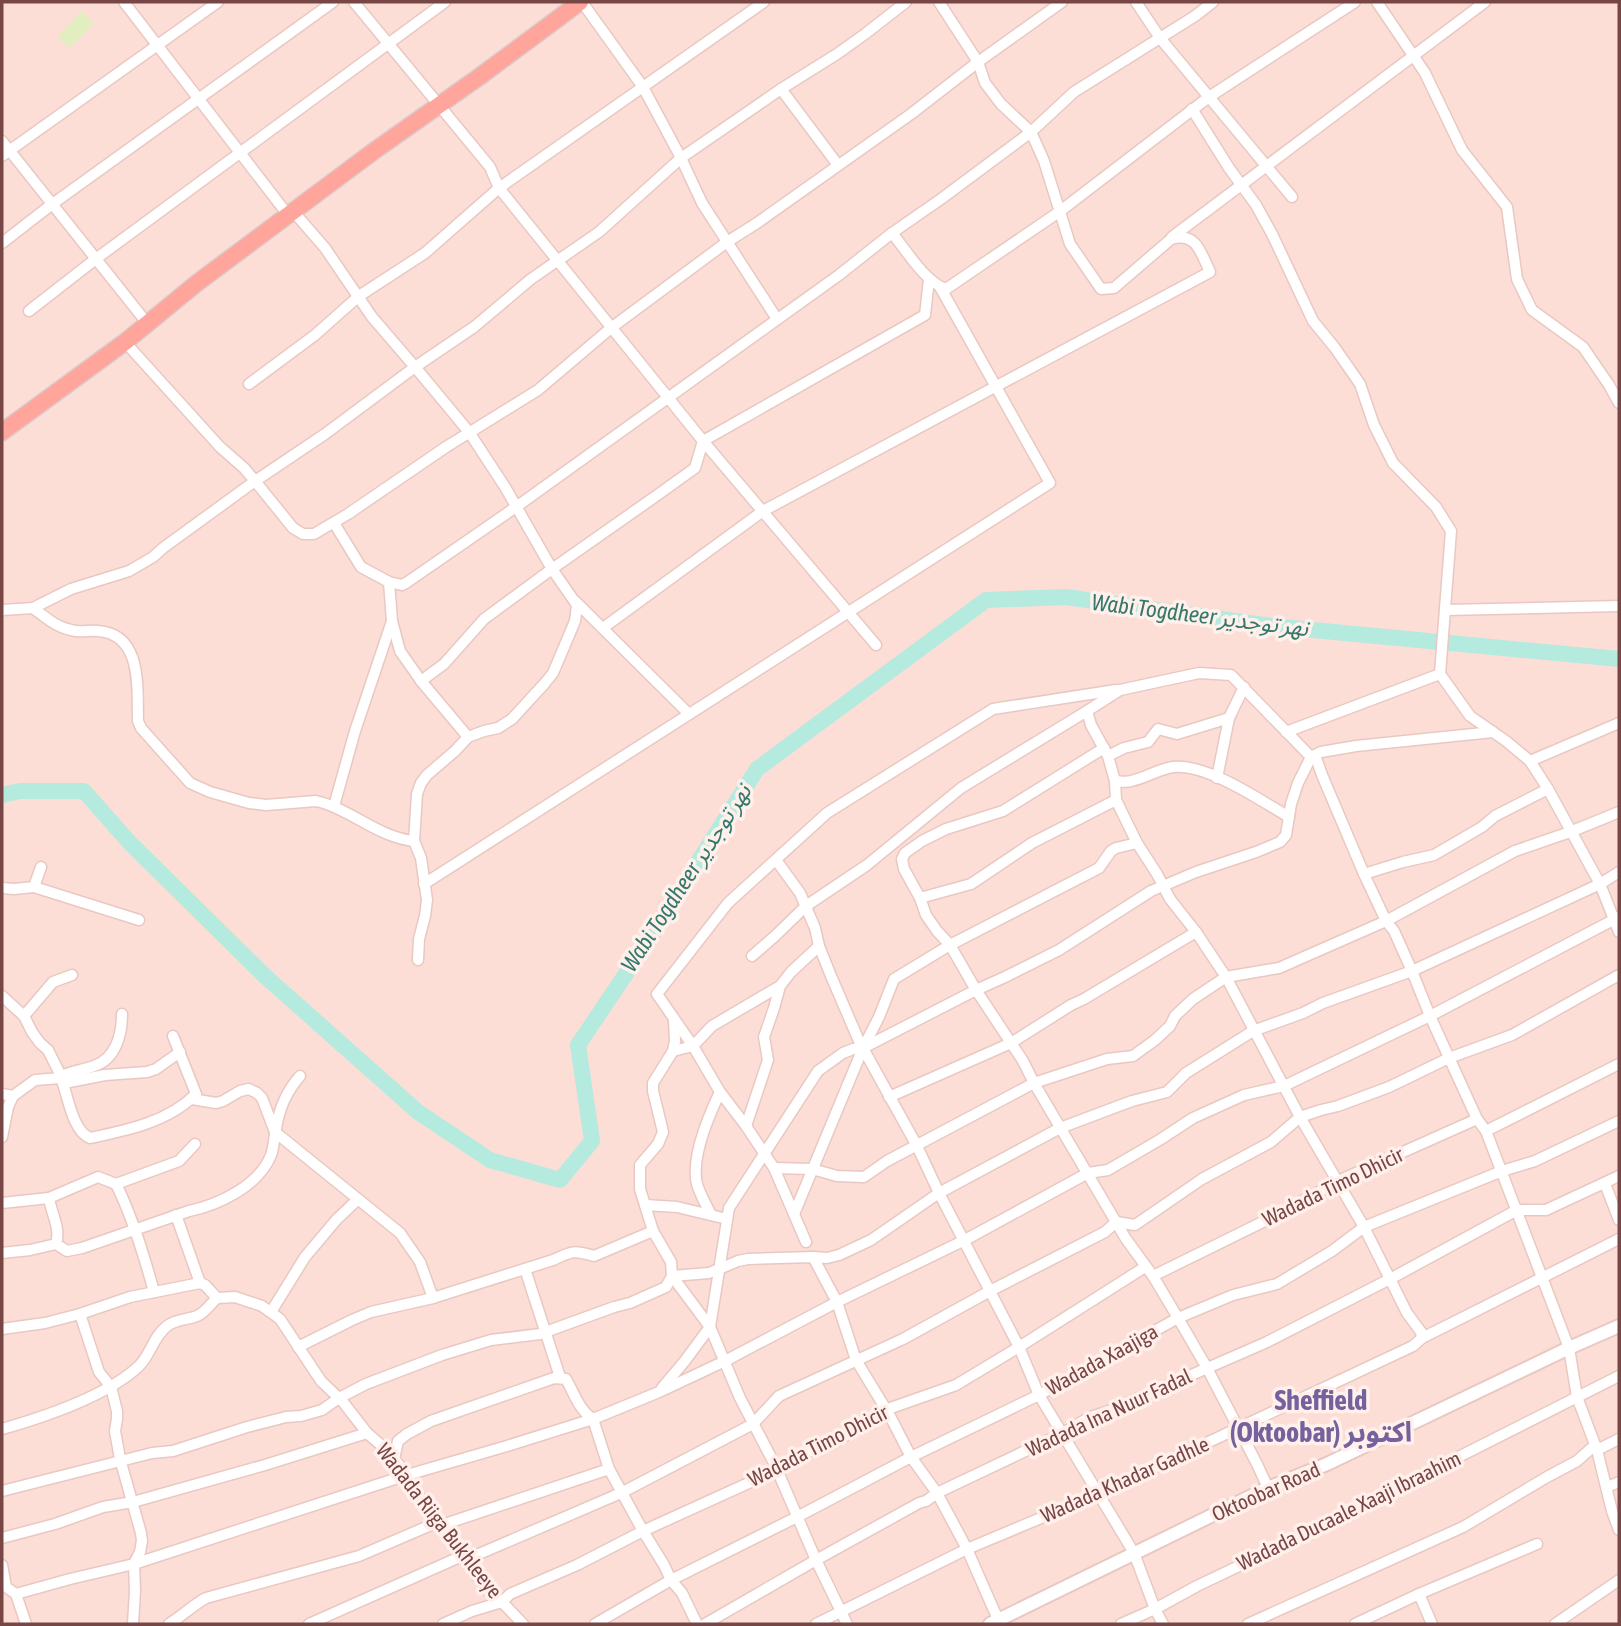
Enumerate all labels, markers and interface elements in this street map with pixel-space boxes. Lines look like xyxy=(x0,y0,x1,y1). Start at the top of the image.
water label: Wabi Togdheer نهر توجدير xyxy=(1090,589,1312,642)
water label: Wabi Togdheer نهر توجدير xyxy=(616,778,758,977)
street label: Wadada Timo Dhicir xyxy=(1258,1141,1408,1231)
street label: Wadada Xaajiga xyxy=(1042,1319,1161,1400)
street label: Wadada Ina Nuur Fadal xyxy=(1022,1363,1195,1461)
district label: Sheffield (Oktoobar) اكتوبر xyxy=(1230,1384,1412,1449)
street label: Wadada Timo Dhicir xyxy=(744,1399,892,1491)
street label: Wadada Khadar Gadhle xyxy=(1037,1431,1212,1527)
street label: Wadada Riiga Bukhleeye xyxy=(372,1438,508,1603)
street label: Wadada Ducaale Xaaji Ibraahim xyxy=(1233,1445,1464,1575)
street label: Oktoobar Road xyxy=(1208,1457,1323,1526)

